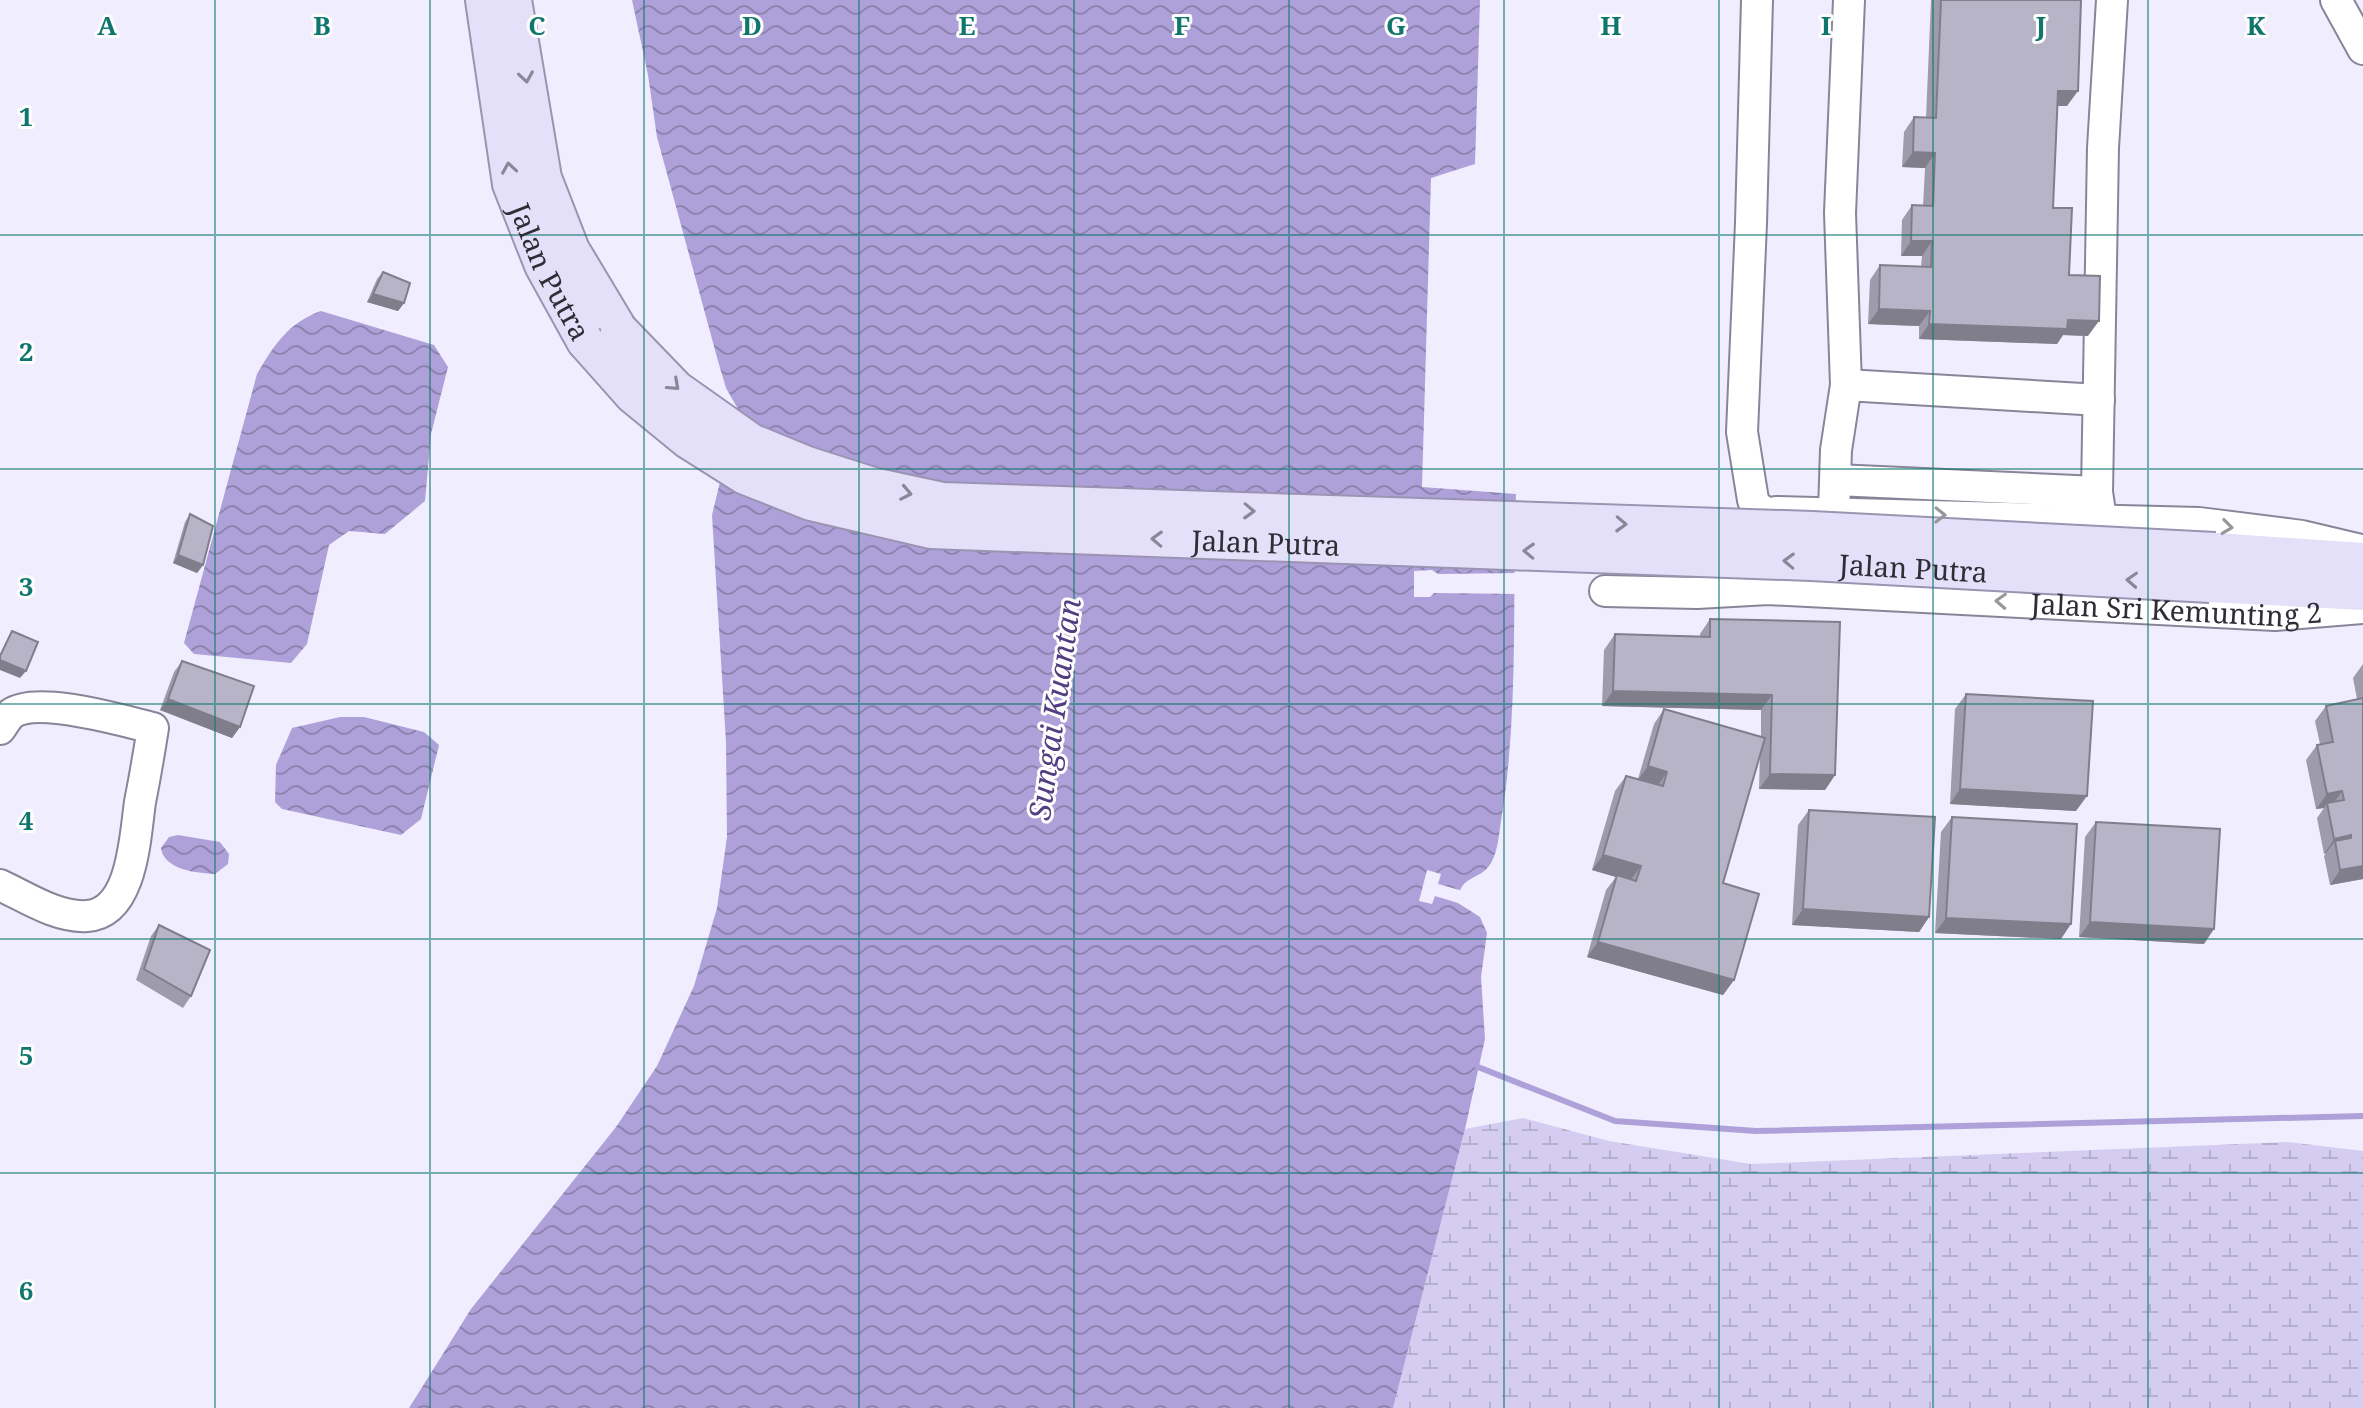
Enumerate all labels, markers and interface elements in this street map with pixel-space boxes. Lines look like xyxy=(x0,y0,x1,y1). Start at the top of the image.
text: A xyxy=(97,7,117,43)
text: B xyxy=(313,7,331,43)
text: C xyxy=(528,7,546,43)
text: D xyxy=(742,7,762,43)
text: E xyxy=(959,7,976,43)
text: F xyxy=(1174,7,1190,43)
text: G xyxy=(1386,7,1406,43)
text: H xyxy=(1600,7,1622,43)
text: I xyxy=(1821,7,1831,43)
text: J xyxy=(2035,7,2046,43)
text: K xyxy=(2246,7,2266,43)
one-way arrow xyxy=(516,70,533,84)
text: 1 xyxy=(19,98,33,134)
one-way arrow xyxy=(501,161,518,174)
street label: Jalan Putra xyxy=(501,196,600,347)
text: 2 xyxy=(19,333,33,369)
one-way arrow xyxy=(664,376,679,390)
one-way arrow xyxy=(899,484,913,501)
one-way arrow xyxy=(1243,503,1256,520)
one-way arrow xyxy=(1934,506,1947,524)
one-way arrow xyxy=(1615,515,1628,532)
one-way arrow xyxy=(2220,518,2234,535)
street label: Jalan Putra xyxy=(1190,520,1341,564)
one-way arrow xyxy=(1150,530,1163,547)
one-way arrow xyxy=(1522,543,1535,560)
street label: Jalan Putra xyxy=(1837,545,1989,591)
one-way arrow xyxy=(1782,552,1795,569)
text: 3 xyxy=(19,568,33,604)
one-way arrow xyxy=(2125,572,2138,589)
street label: Jalan Sri Kemunting 2 xyxy=(2029,583,2323,634)
one-way arrow xyxy=(1994,592,2007,609)
water label: Sungai Kuantan xyxy=(1018,596,1090,822)
text: 4 xyxy=(19,802,34,838)
text: 5 xyxy=(19,1037,33,1073)
text: 6 xyxy=(19,1272,33,1308)

